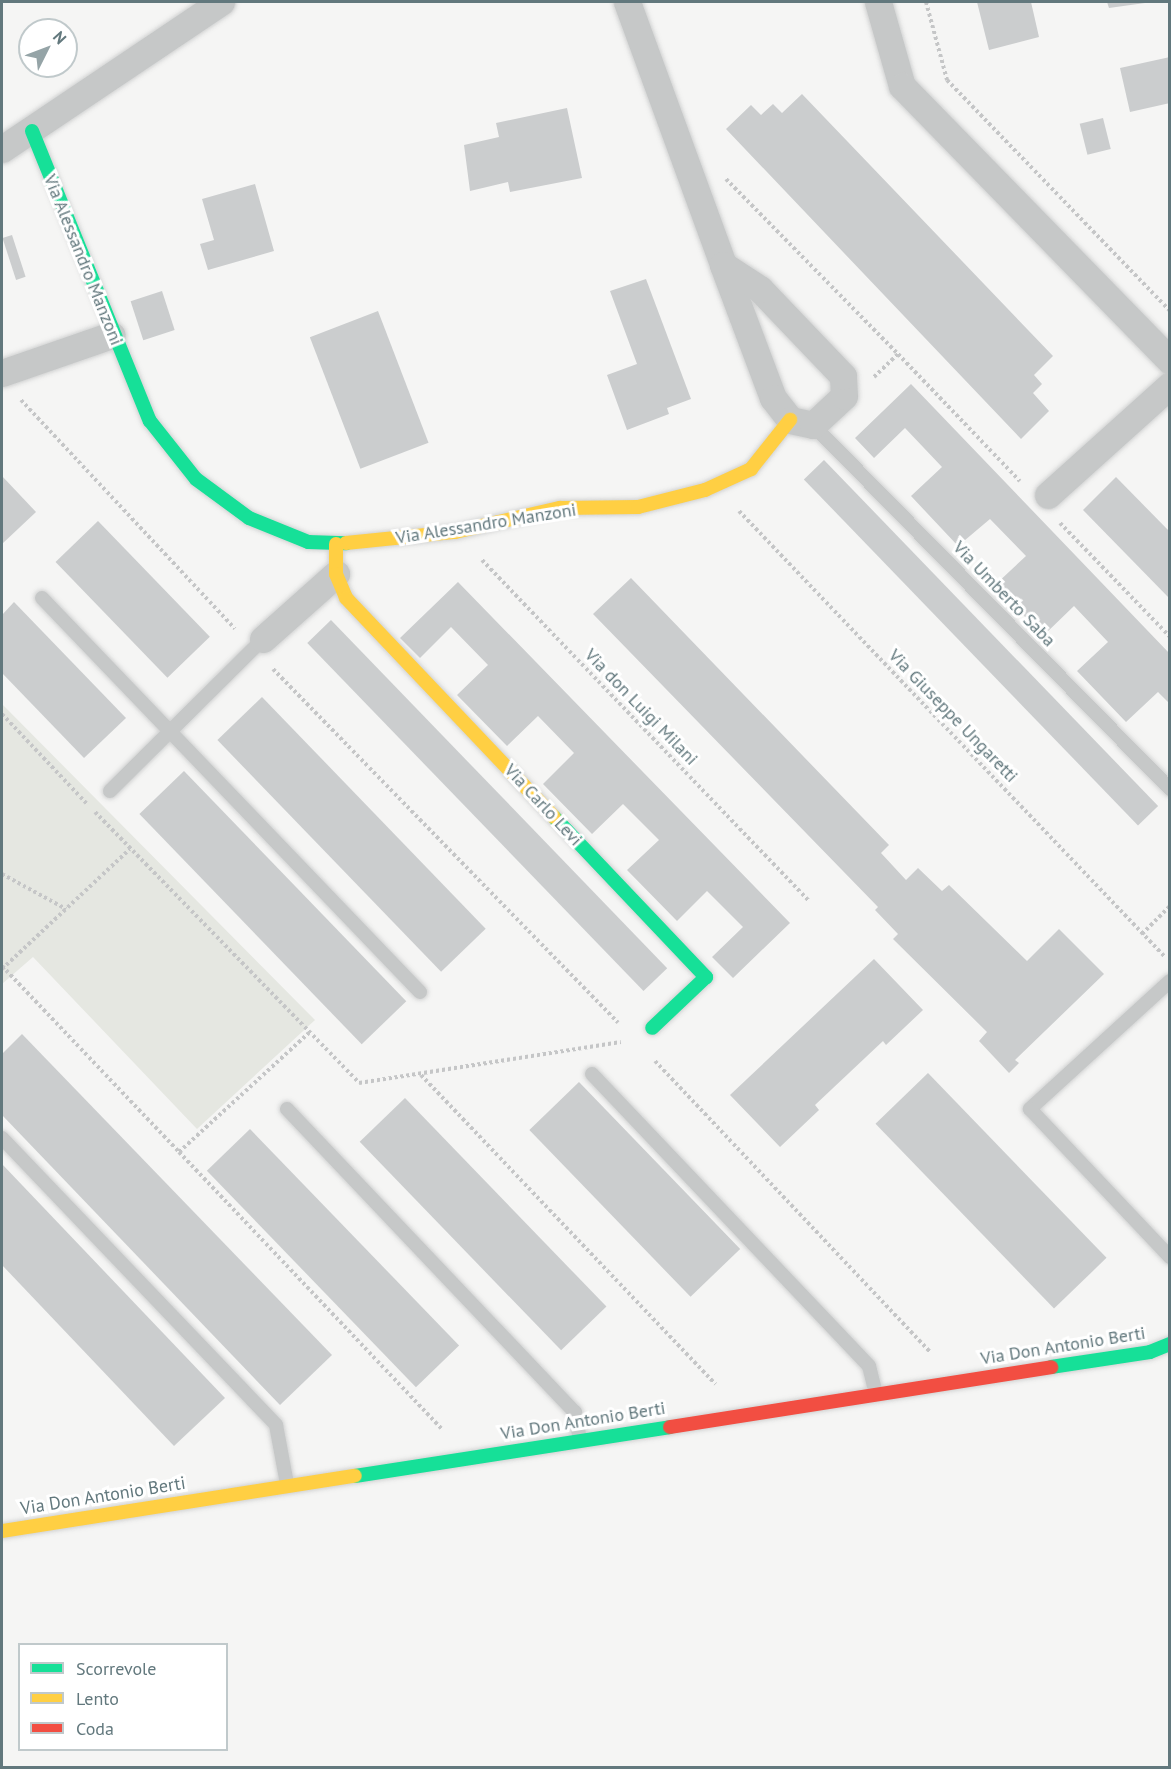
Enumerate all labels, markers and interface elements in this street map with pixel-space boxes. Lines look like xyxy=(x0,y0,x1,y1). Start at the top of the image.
north arrow xyxy=(18,18,78,78)
text: N xyxy=(49,27,71,48)
street label: Via Alessandro Manzoni xyxy=(39,171,127,349)
street label: Via Alessandro Manzoni xyxy=(394,499,578,549)
street label: Via Umberto Saba xyxy=(948,537,1060,651)
street label: Via don Luigi Milani xyxy=(580,644,702,770)
street label: Via Giuseppe Ungaretti xyxy=(884,645,1022,787)
street label: Via Carlo Levi xyxy=(500,760,586,850)
street label: Via Don Antonio Berti xyxy=(979,1322,1147,1370)
street label: Via Don Antonio Berti xyxy=(499,1397,667,1445)
street label: Via Don Antonio Berti xyxy=(19,1472,187,1520)
legend xyxy=(18,1643,228,1751)
text: Scorrevole xyxy=(76,1657,156,1680)
text: Lento xyxy=(76,1687,119,1710)
text: Coda xyxy=(76,1717,114,1740)

